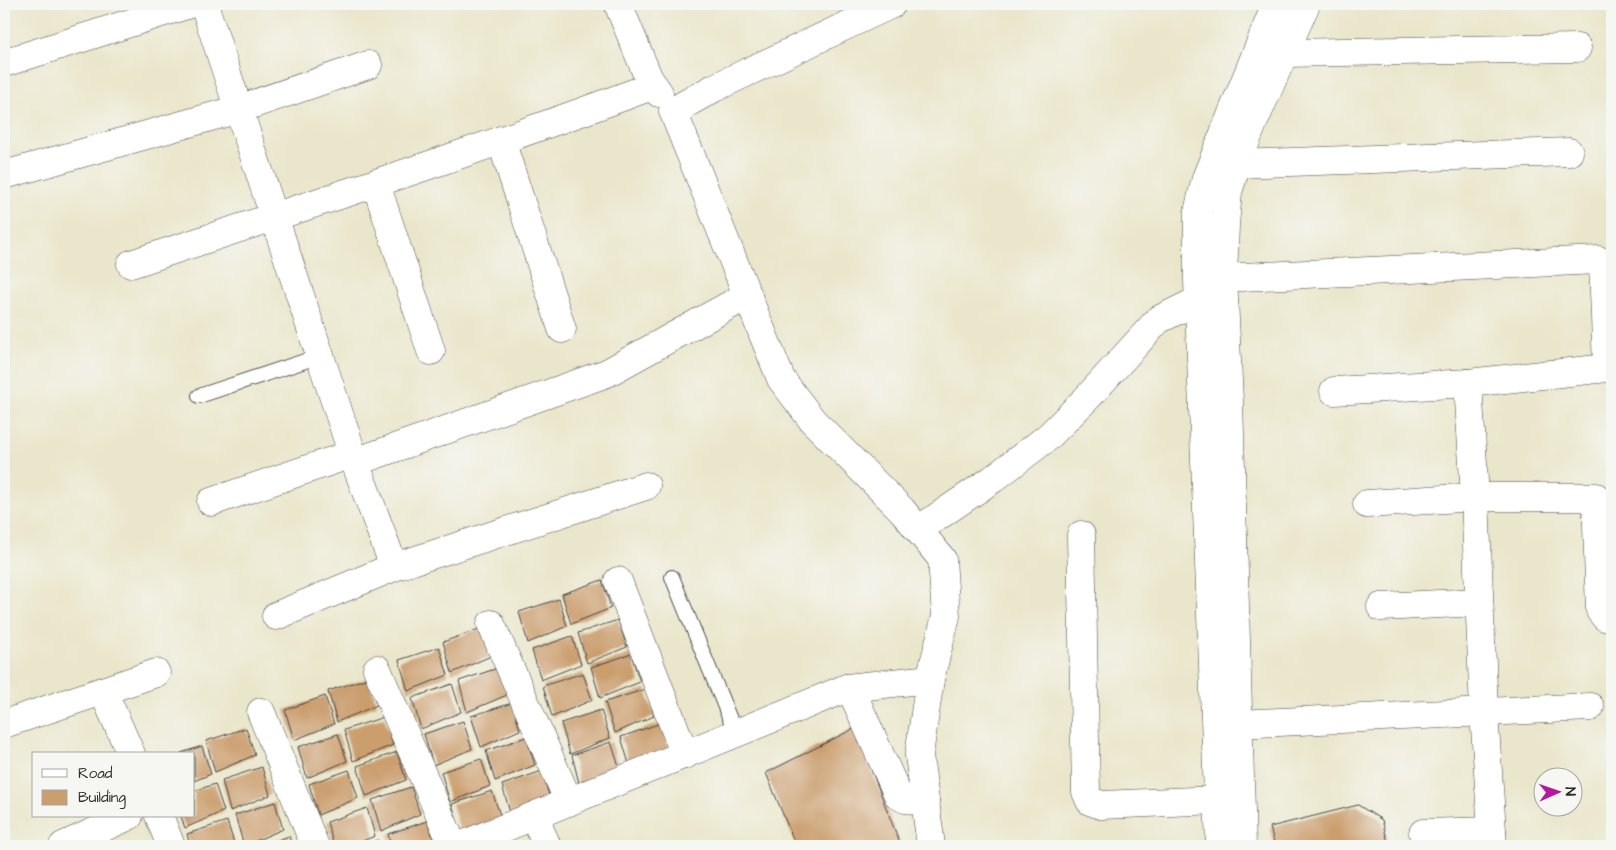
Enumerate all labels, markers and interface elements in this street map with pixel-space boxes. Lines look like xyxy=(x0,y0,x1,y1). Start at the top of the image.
legend xyxy=(32,752,195,818)
text: Road xyxy=(78,763,113,784)
north arrow xyxy=(1534,768,1584,818)
text: Building xyxy=(78,787,126,809)
text: N xyxy=(1560,787,1580,797)

